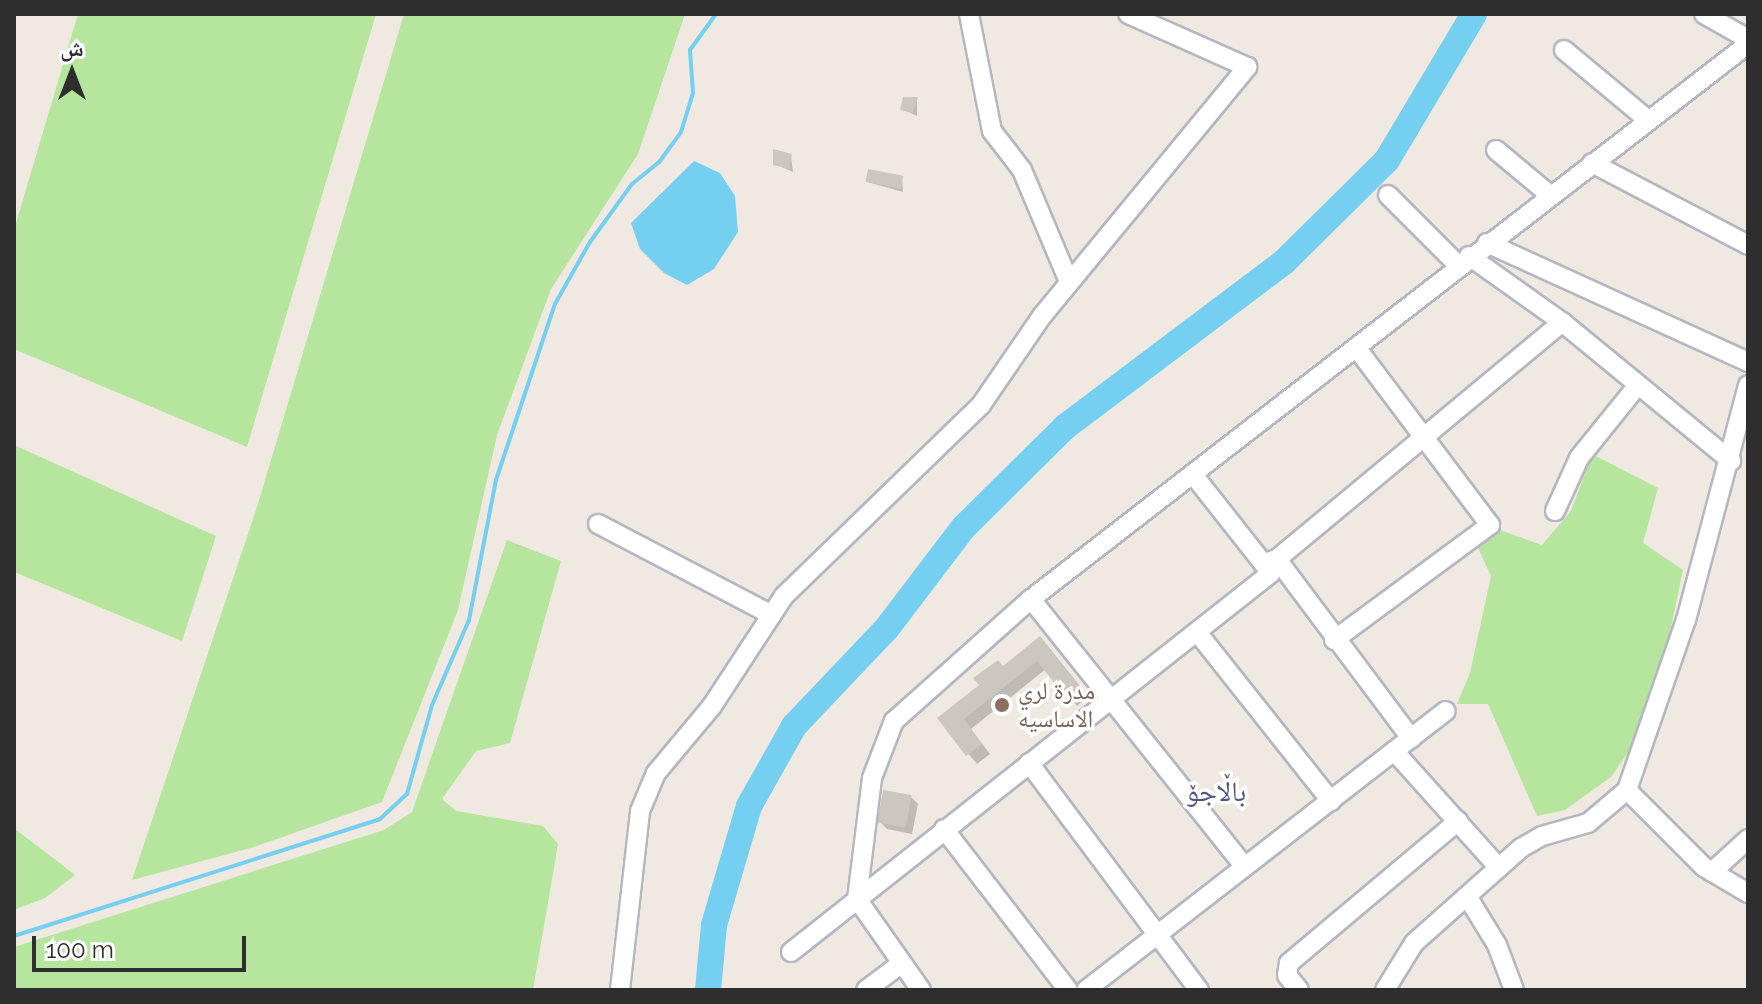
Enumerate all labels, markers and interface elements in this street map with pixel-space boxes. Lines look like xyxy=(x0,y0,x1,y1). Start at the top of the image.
north arrow xyxy=(32,32,112,112)
text: ش xyxy=(60,35,84,61)
place label: مدرة لري الاساسیه xyxy=(1018,677,1095,733)
marker: مدرة لري الاساسیه xyxy=(993,696,1011,714)
district label: باڵاجۆ xyxy=(1186,775,1246,809)
scale bar xyxy=(36,920,250,970)
text: 100 m xyxy=(46,935,114,964)

